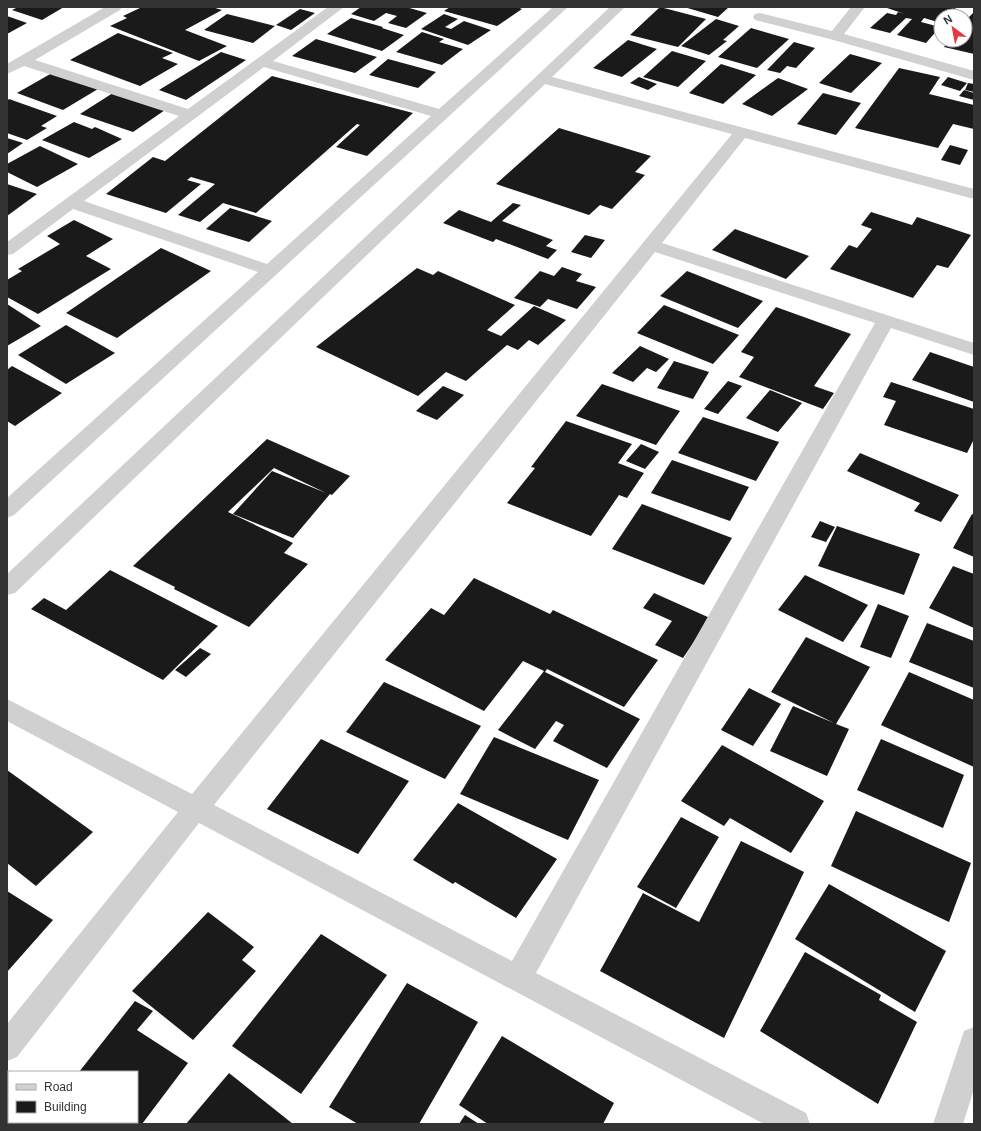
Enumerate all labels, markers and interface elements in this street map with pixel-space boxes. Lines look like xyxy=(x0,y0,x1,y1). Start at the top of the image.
north arrow xyxy=(933,8,973,48)
text: N xyxy=(941,12,954,27)
legend xyxy=(8,1071,138,1123)
text: Road xyxy=(44,1080,73,1094)
text: Building xyxy=(44,1100,87,1114)

